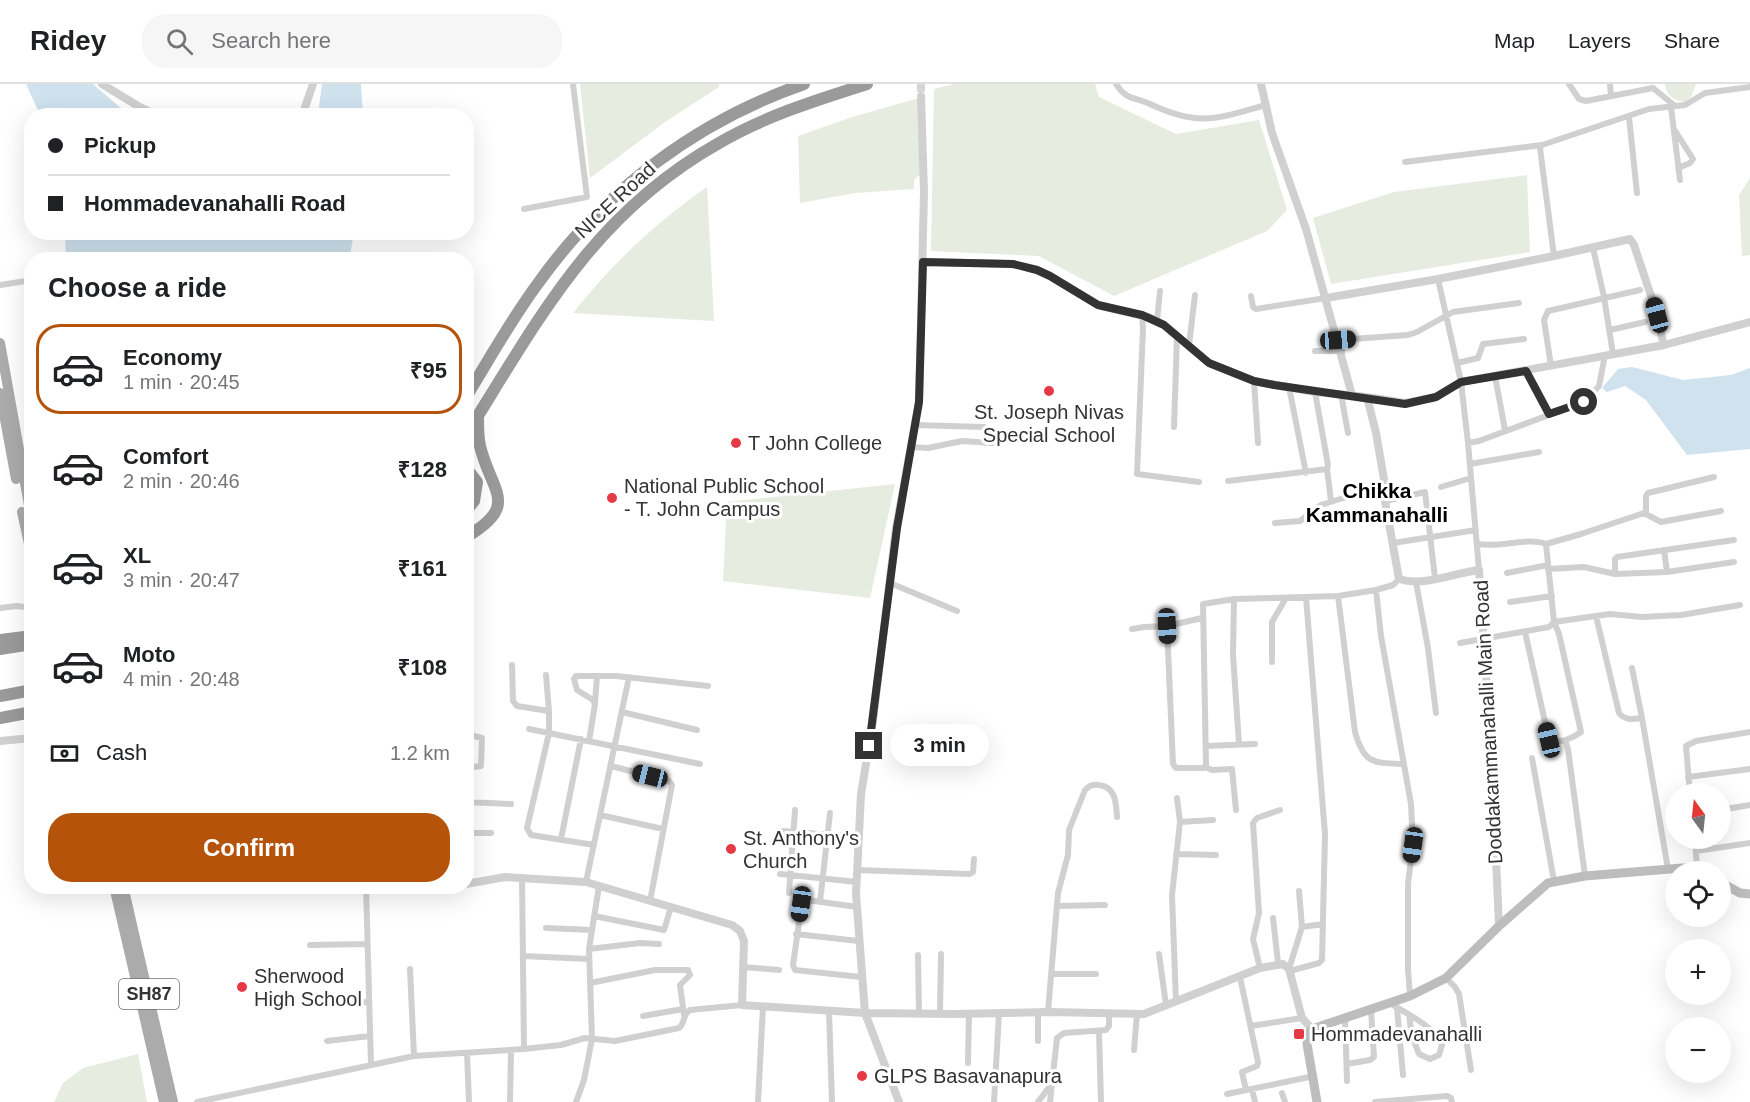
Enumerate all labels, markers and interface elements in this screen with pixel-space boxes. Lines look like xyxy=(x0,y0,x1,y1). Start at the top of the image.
search box xyxy=(142,14,562,68)
text: Ridey xyxy=(30,25,106,56)
icon: search xyxy=(163,25,196,58)
text: Search here xyxy=(211,28,331,53)
text: Map xyxy=(1494,29,1535,52)
text: Layers xyxy=(1568,29,1631,52)
text: Share xyxy=(1664,29,1720,52)
text: Pickup xyxy=(84,133,156,158)
street label: NICE Road xyxy=(571,157,659,243)
text: Hommadevanahalli Road xyxy=(84,191,346,216)
text: Choose a ride xyxy=(48,273,227,303)
car xyxy=(1644,295,1670,335)
car xyxy=(1319,330,1357,350)
icon: car xyxy=(51,342,105,396)
text: Economy xyxy=(123,345,222,370)
text: ₹95 xyxy=(410,358,447,383)
text: 1 min · 20:45 xyxy=(123,371,240,393)
marker: St. Joseph Nivas Special School xyxy=(1042,384,1056,398)
route start xyxy=(1570,388,1597,415)
place label: St. Joseph Nivas Special School xyxy=(974,401,1124,446)
place label: T John College xyxy=(748,432,882,454)
marker: T John College xyxy=(729,436,743,450)
icon: car xyxy=(51,441,105,495)
text: Comfort xyxy=(123,444,209,469)
text: ₹128 xyxy=(398,457,447,482)
text: 2 min · 20:46 xyxy=(123,470,240,492)
place label: National Public School - T. John Campus xyxy=(624,475,824,520)
district label: Chikka Kammanahalli xyxy=(1306,479,1448,526)
marker: National Public School - T. John Campus xyxy=(605,491,619,505)
icon: car xyxy=(51,540,105,594)
text: XL xyxy=(123,543,151,568)
text: ₹161 xyxy=(398,556,447,581)
text: 3 min · 20:47 xyxy=(123,569,240,591)
street label: Doddakammanahalli Main Road xyxy=(1470,579,1506,865)
car xyxy=(1157,608,1177,644)
icon: car xyxy=(51,639,105,693)
text: Moto xyxy=(123,642,176,667)
text: ₹108 xyxy=(398,655,447,680)
text: 4 min · 20:48 xyxy=(123,668,240,690)
car xyxy=(1536,720,1562,760)
callout: 3 min xyxy=(890,725,989,767)
route end xyxy=(855,732,882,759)
text: 3 min xyxy=(913,734,966,756)
icon: cash xyxy=(48,737,81,770)
text: Cash xyxy=(96,740,147,765)
text: 1.2 km xyxy=(390,742,450,764)
car xyxy=(630,763,670,789)
north arrow xyxy=(1665,783,1731,849)
map controls xyxy=(1665,783,1731,1083)
button: Confirm xyxy=(48,813,450,882)
car xyxy=(1402,826,1424,864)
place label: St. Anthony's Church xyxy=(743,827,859,872)
marker: St. Anthony's Church xyxy=(724,842,738,856)
button: locate xyxy=(1665,861,1731,927)
car xyxy=(790,885,812,923)
button: + xyxy=(1665,939,1731,1005)
place label: Sherwood High School xyxy=(254,965,362,1010)
road number: SH87 xyxy=(119,979,179,1009)
marker: Sherwood High School xyxy=(235,980,249,994)
button: − xyxy=(1665,1017,1731,1083)
place label: Hommadevanahalli xyxy=(1311,1023,1482,1045)
marker: Hommadevanahalli xyxy=(1292,1027,1306,1041)
place label: GLPS Basavanapura xyxy=(874,1065,1063,1087)
marker: GLPS Basavanapura xyxy=(855,1069,869,1083)

